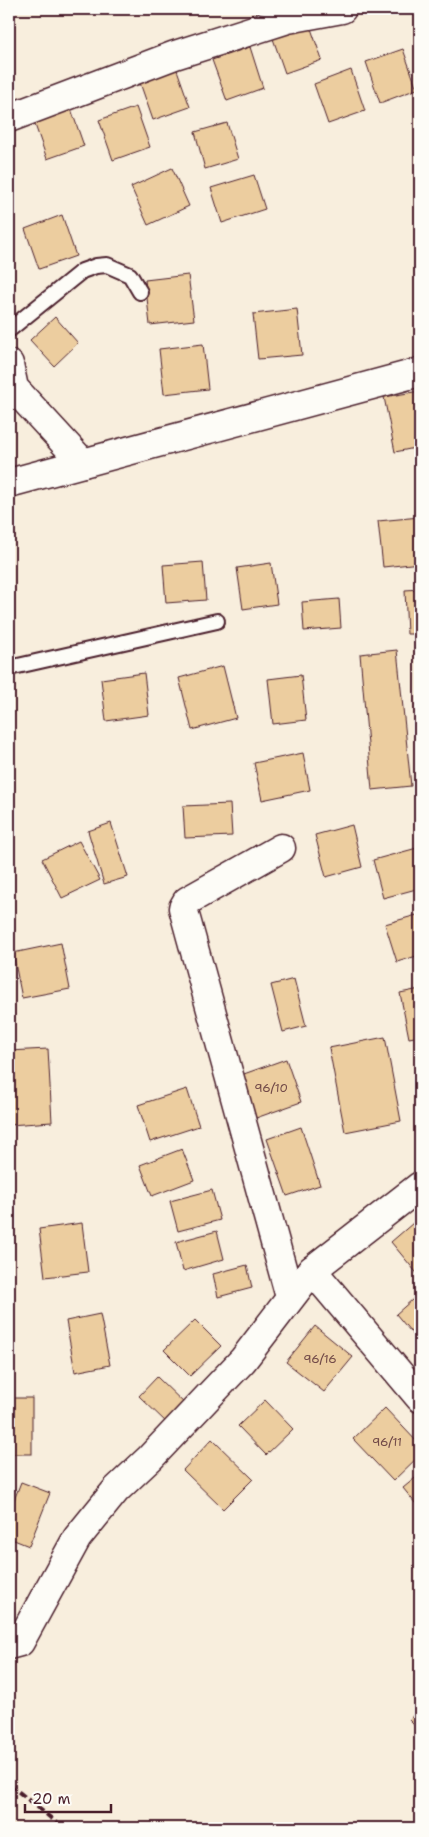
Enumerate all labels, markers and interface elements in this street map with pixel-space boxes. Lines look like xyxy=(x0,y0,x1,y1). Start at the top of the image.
house number: 96/10 xyxy=(254,1080,288,1096)
house number: 96/16 xyxy=(303,1351,337,1367)
house number: 96/11 xyxy=(372,1434,402,1450)
scale bar xyxy=(25,1782,111,1814)
text: 20 m xyxy=(32,1789,71,1809)

